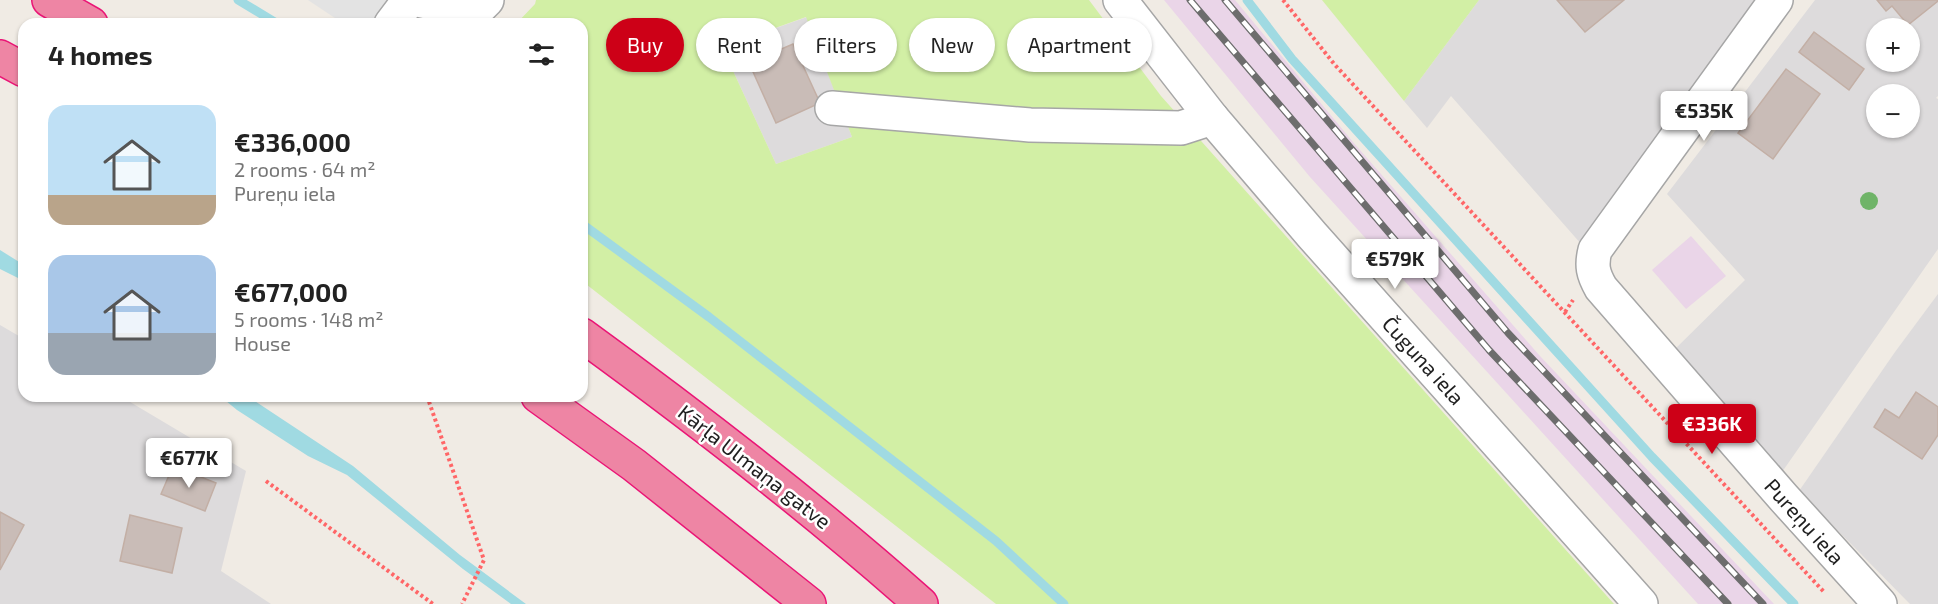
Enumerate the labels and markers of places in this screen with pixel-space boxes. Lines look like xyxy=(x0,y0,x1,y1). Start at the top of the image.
pin: €535K xyxy=(1662,91,1746,142)
pin: €579K xyxy=(1353,239,1437,290)
pin: €336K xyxy=(1670,404,1754,455)
pin: €677K xyxy=(147,438,231,489)

